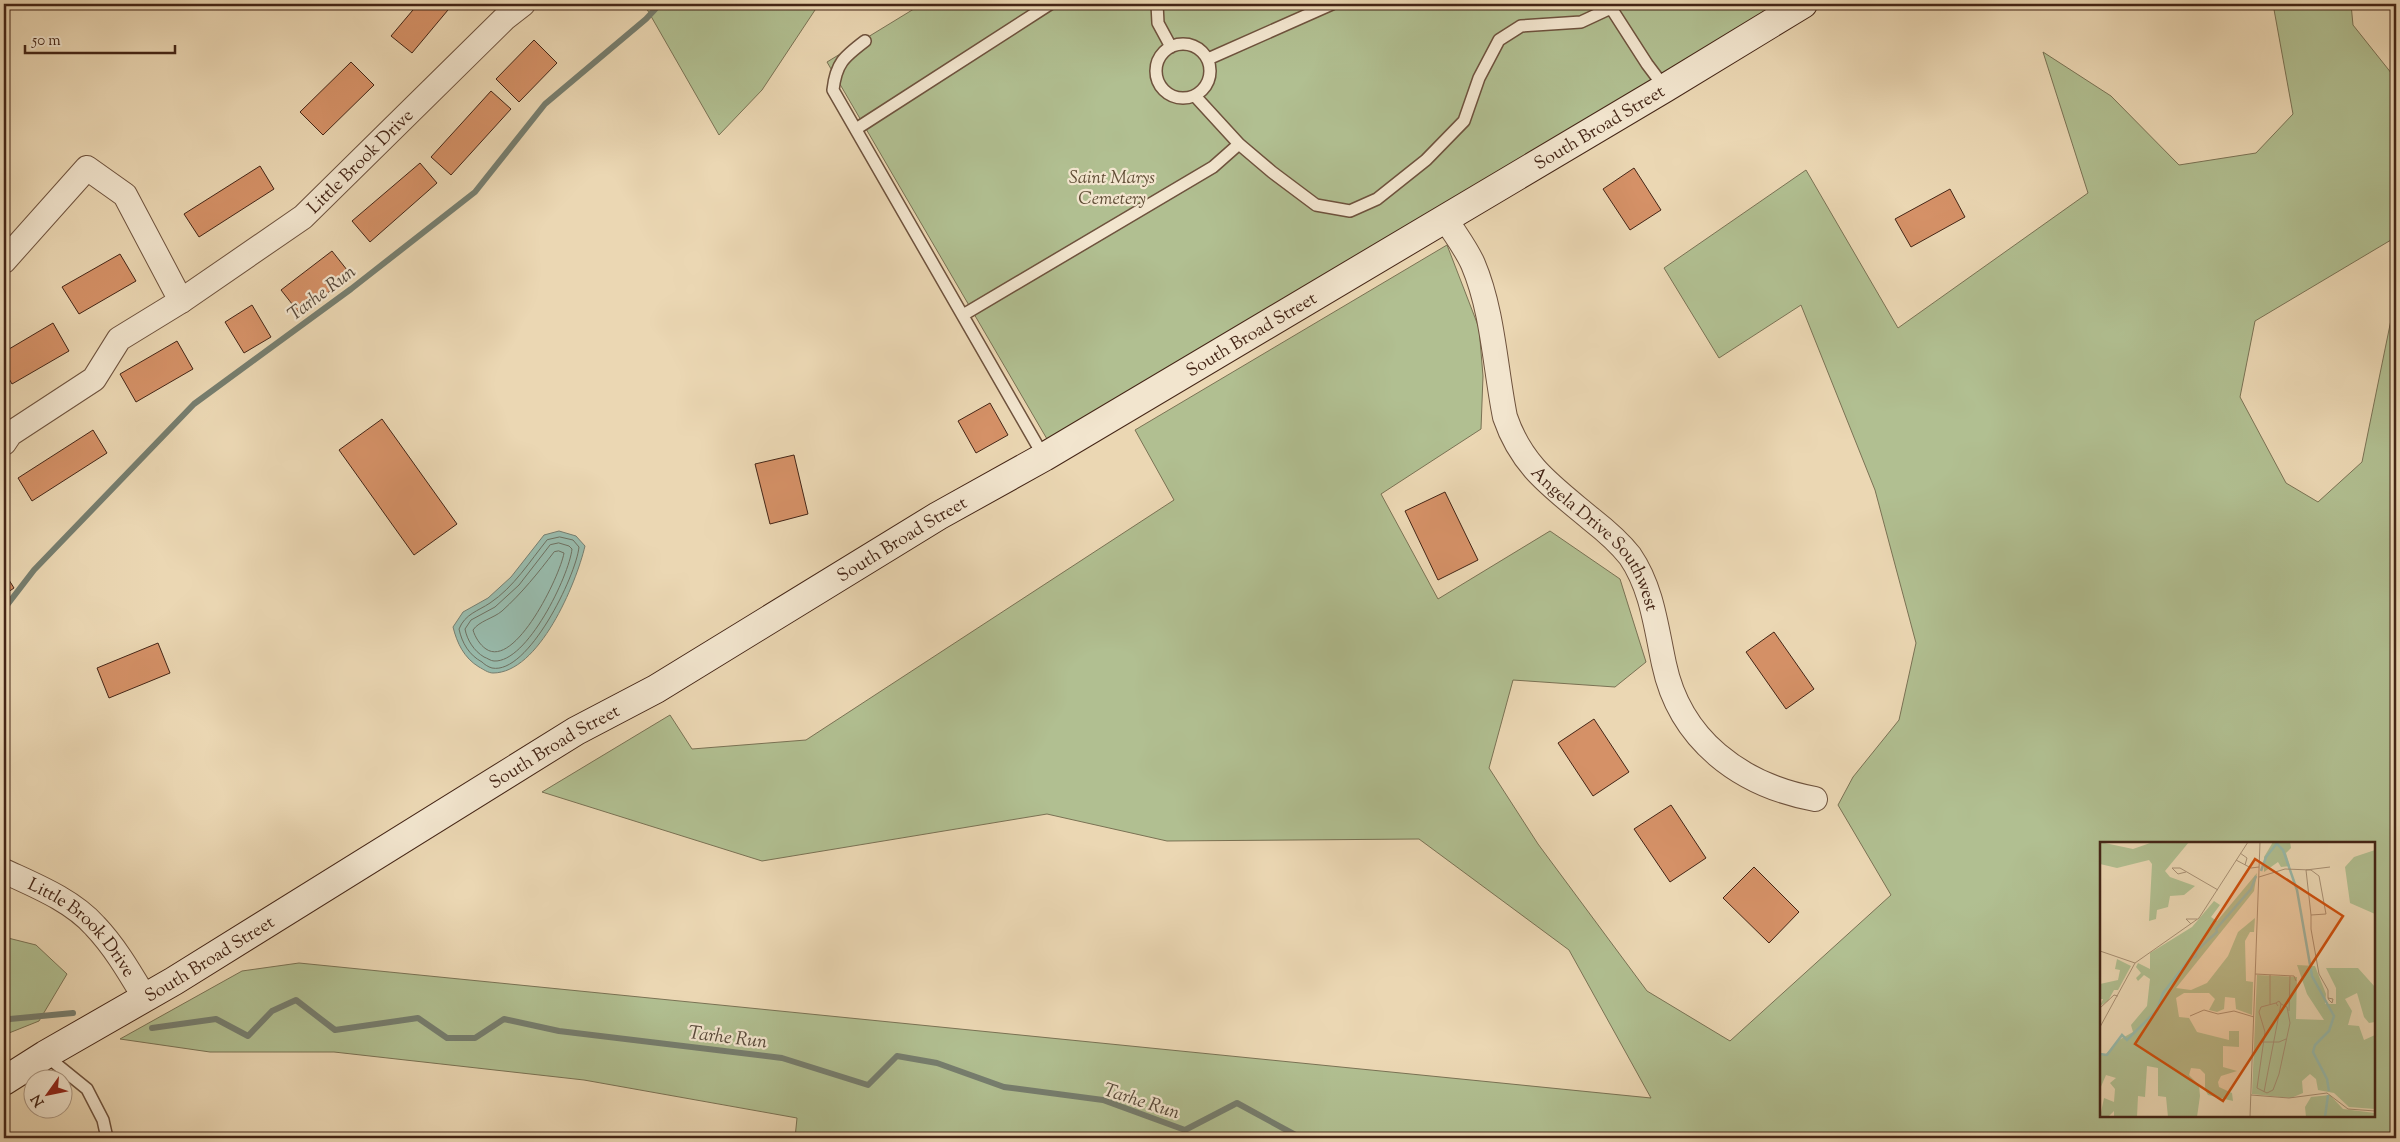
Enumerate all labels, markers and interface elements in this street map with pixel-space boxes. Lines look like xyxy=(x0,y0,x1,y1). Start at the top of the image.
scale bar xyxy=(25,22,175,54)
text: 50 m xyxy=(31,31,61,52)
street label: South Broad Street xyxy=(1530,80,1671,178)
street label: Little Brook Drive xyxy=(302,104,420,221)
park label: Saint Marys Cemetery xyxy=(1069,166,1155,213)
water label: Tarhe Run xyxy=(283,259,362,329)
street label: South Broad Street xyxy=(1182,287,1322,385)
street label: Angela Drive Southwest xyxy=(1524,461,1663,614)
street label: South Broad Street xyxy=(833,491,973,590)
street label: South Broad Street xyxy=(485,699,625,797)
inset map xyxy=(2100,842,2375,1117)
street label: Little Brook Drive xyxy=(23,873,140,983)
street label: South Broad Street xyxy=(141,911,280,1010)
water label: Tarhe Run xyxy=(687,1020,769,1057)
north arrow xyxy=(22,1070,72,1120)
water label: Tarhe Run xyxy=(1099,1077,1183,1127)
text: N xyxy=(27,1090,50,1110)

